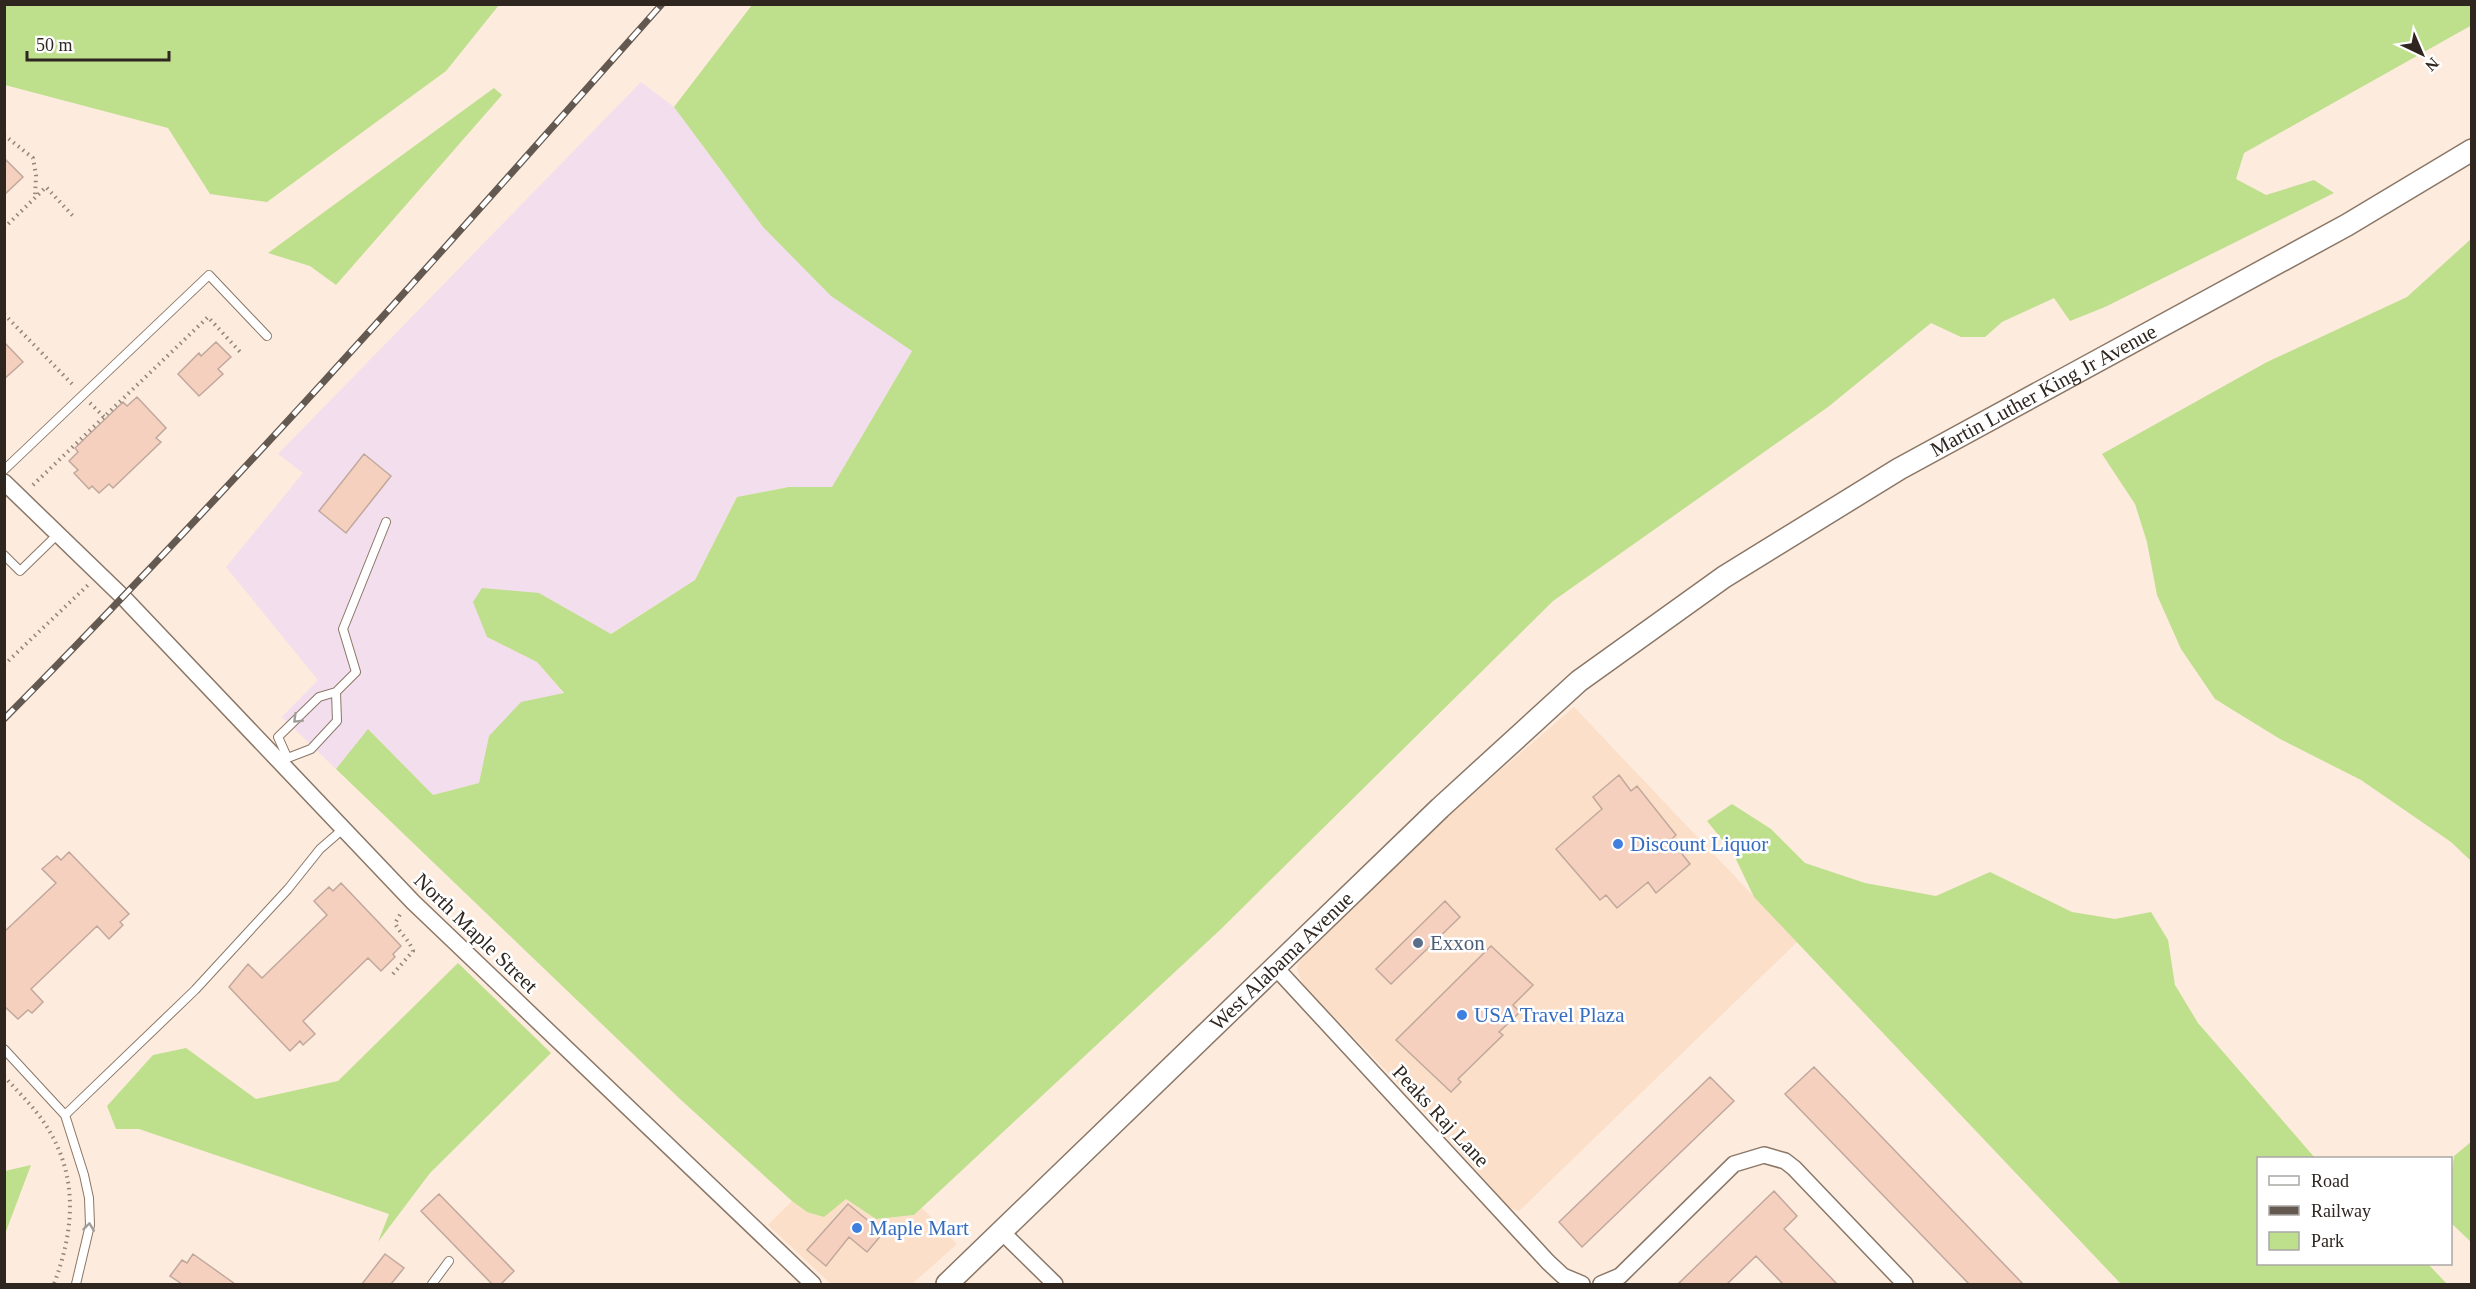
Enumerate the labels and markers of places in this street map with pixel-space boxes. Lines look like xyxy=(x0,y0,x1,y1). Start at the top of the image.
place label: Discount Liquor xyxy=(1630,832,1768,856)
marker: Discount Liquor xyxy=(1611,837,1625,851)
place label: Exxon xyxy=(1430,931,1485,955)
marker: Exxon xyxy=(1411,936,1425,950)
place label: USA Travel Plaza xyxy=(1474,1003,1625,1027)
marker: USA Travel Plaza xyxy=(1455,1008,1469,1022)
place label: Maple Mart xyxy=(869,1216,969,1240)
marker: Maple Mart xyxy=(850,1221,864,1235)

